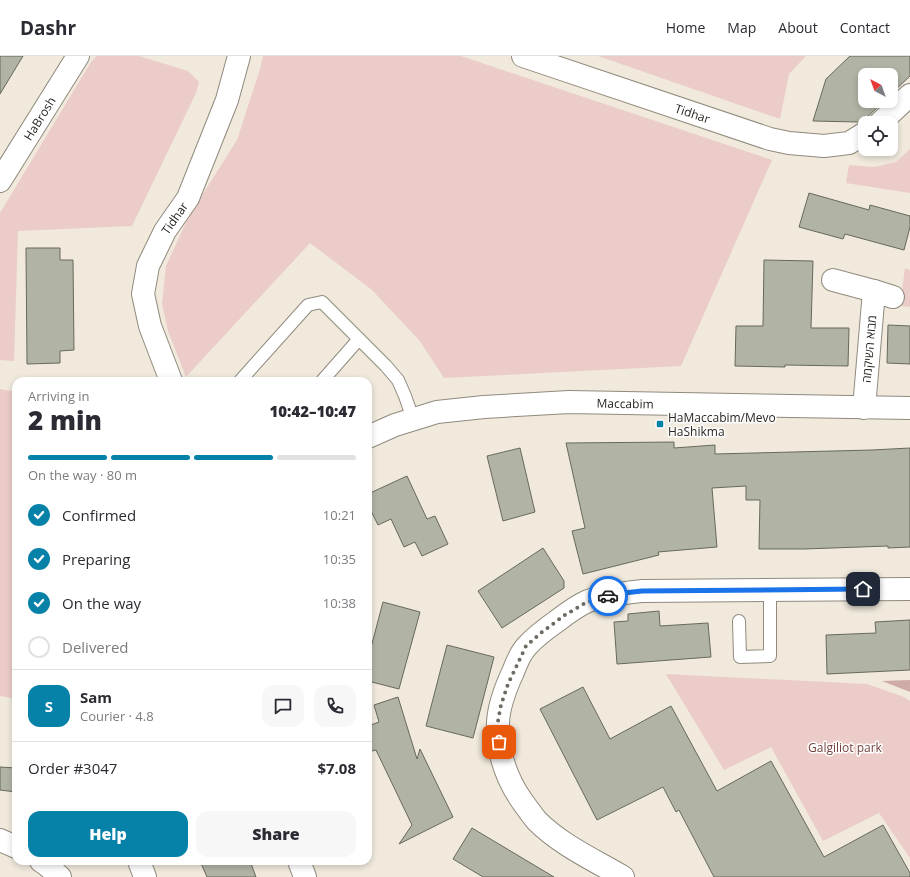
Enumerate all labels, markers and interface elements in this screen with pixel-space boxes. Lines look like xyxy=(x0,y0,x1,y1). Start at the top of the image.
text: Dashr xyxy=(20,15,76,41)
text: Home xyxy=(666,18,705,37)
text: Map xyxy=(727,18,756,37)
text: About xyxy=(778,18,818,37)
text: Contact xyxy=(840,18,890,37)
north arrow xyxy=(858,68,898,108)
map controls xyxy=(858,68,898,156)
street label: HaBrosh xyxy=(19,93,59,143)
street label: Tidhar xyxy=(673,99,712,127)
button: locate xyxy=(858,116,898,156)
street label: Tidhar xyxy=(157,198,191,237)
street label: מבוא השיקמה xyxy=(858,314,880,384)
text: Arriving in xyxy=(28,387,90,405)
street label: Maccabim xyxy=(596,394,654,412)
text: 10:42–10:47 xyxy=(270,401,356,421)
text: 2 min xyxy=(28,402,102,438)
place label: HaMaccabim/Mevo HaShikma xyxy=(668,409,776,440)
marker: HaMaccabim/Mevo HaShikma xyxy=(655,419,665,429)
text: On the way · 80 m xyxy=(28,466,137,484)
icon: check xyxy=(28,504,50,526)
text: Confirmed xyxy=(62,505,136,525)
text: 10:21 xyxy=(323,506,356,524)
icon: check xyxy=(28,548,50,570)
text: Preparing xyxy=(62,549,130,569)
text: 10:35 xyxy=(323,550,356,568)
pin xyxy=(846,572,880,606)
courier xyxy=(588,576,628,616)
icon: home xyxy=(852,578,874,600)
icon: car xyxy=(597,585,619,607)
icon: check xyxy=(28,592,50,614)
text: On the way xyxy=(62,593,141,613)
text: 10:38 xyxy=(323,594,356,612)
text: Delivered xyxy=(62,637,129,657)
button: chat xyxy=(262,685,304,727)
button: phone xyxy=(314,685,356,727)
text: Sam xyxy=(80,687,112,707)
text: S xyxy=(45,696,53,716)
text: Courier · 4.8 xyxy=(80,707,154,725)
pin xyxy=(482,725,516,759)
icon: bag xyxy=(488,731,510,753)
park label: Galgiliot park xyxy=(808,739,883,756)
text: Order #3047 xyxy=(28,758,117,778)
text: $7.08 xyxy=(317,758,356,778)
button: Help xyxy=(28,811,188,857)
button: Share xyxy=(196,811,356,857)

